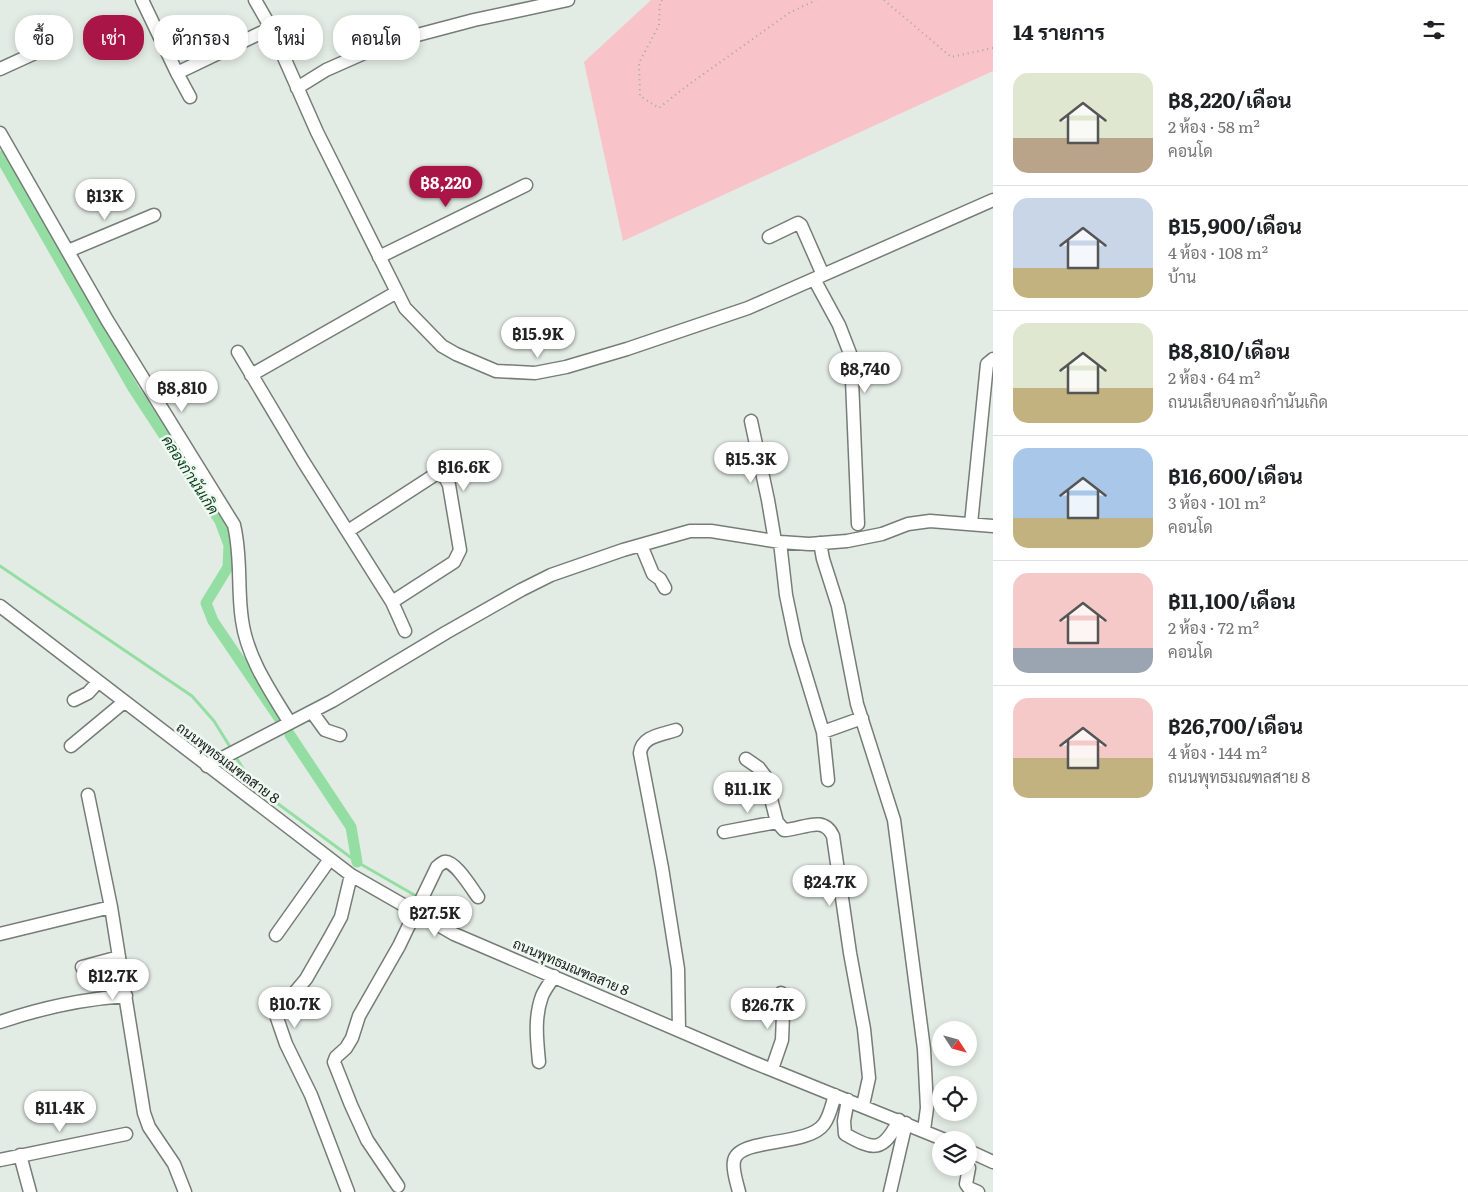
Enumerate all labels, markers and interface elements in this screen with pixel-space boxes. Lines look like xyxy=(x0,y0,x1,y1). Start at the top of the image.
chip: ซื้อ xyxy=(15,15,73,60)
chip: เช่า xyxy=(83,15,144,60)
chip: ตัวกรอง xyxy=(154,15,248,60)
chip: ใหม่ xyxy=(258,15,323,60)
chip: คอนโด xyxy=(333,15,420,60)
text: 14 รายการ xyxy=(1013,15,1105,46)
icon: filters xyxy=(1420,16,1448,44)
text: ฿8,220/เดือน xyxy=(1168,83,1292,114)
icon: home xyxy=(1053,93,1113,153)
text: 2 ห้อง · 58 m² xyxy=(1168,114,1260,138)
text: คอนโด xyxy=(1168,138,1213,162)
pin: ฿8,220 xyxy=(405,166,487,208)
text: ฿8,220 xyxy=(420,170,472,194)
pin: ฿13K xyxy=(75,178,135,221)
text: ฿13K xyxy=(86,183,124,207)
text: ฿15,900/เดือน xyxy=(1168,209,1302,240)
icon: home xyxy=(1053,218,1113,278)
text: 4 ห้อง · 108 m² xyxy=(1168,240,1268,264)
text: บ้าน xyxy=(1168,264,1196,288)
pin: ฿15.9K xyxy=(497,316,579,359)
text: ฿15.9K xyxy=(512,321,564,345)
text: ฿8,810/เดือน xyxy=(1168,334,1290,365)
icon: home xyxy=(1053,343,1113,403)
pin: ฿8,740 xyxy=(824,352,906,394)
text: ฿8,740 xyxy=(840,356,890,380)
text: 2 ห้อง · 64 m² xyxy=(1168,365,1260,389)
pin: ฿8,810 xyxy=(141,370,223,413)
text: ฿8,810 xyxy=(157,375,207,399)
text: ถนนเลียบคลองกำนันเกิด xyxy=(1168,389,1328,413)
water label: คลองกำนันเกิด xyxy=(157,430,226,519)
pin: ฿15.3K xyxy=(710,442,792,484)
text: ฿15.3K xyxy=(725,446,777,470)
pin: ฿16.6K xyxy=(423,450,505,492)
text: ฿16.6K xyxy=(438,454,490,478)
text: ฿16,600/เดือน xyxy=(1168,459,1303,490)
icon: home xyxy=(1053,468,1113,528)
text: 3 ห้อง · 101 m² xyxy=(1168,490,1266,514)
text: คอนโด xyxy=(1168,514,1213,538)
text: ฿11,100/เดือน xyxy=(1168,584,1296,615)
icon: home xyxy=(1053,593,1113,653)
text: 2 ห้อง · 72 m² xyxy=(1168,615,1259,639)
text: คอนโด xyxy=(1168,639,1213,663)
text: ฿26,700/เดือน xyxy=(1168,709,1303,740)
street label: ถนนพุทธมณฑลสาย 8 xyxy=(172,717,285,809)
icon: home xyxy=(1053,718,1113,778)
text: 4 ห้อง · 144 m² xyxy=(1168,740,1267,764)
text: ถนนพุทธมณฑลสาย 8 xyxy=(1168,764,1310,788)
pin: ฿11.1K xyxy=(707,772,789,814)
text: ฿11.1K xyxy=(724,776,772,800)
pin: ฿24.7K xyxy=(789,864,871,907)
text: ฿24.7K xyxy=(803,869,857,893)
pin: ฿27.5K xyxy=(394,896,476,938)
text: ฿27.5K xyxy=(409,900,461,924)
street label: ถนนพุทธมณฑลสาย 8 xyxy=(510,933,633,1001)
pin: ฿12.7K xyxy=(72,958,154,1001)
text: ฿12.7K xyxy=(88,963,138,987)
pin: ฿10.7K xyxy=(254,986,336,1029)
pin: ฿26.7K xyxy=(727,988,809,1030)
text: ฿10.7K xyxy=(269,991,321,1015)
text: ฿26.7K xyxy=(742,992,794,1016)
north arrow xyxy=(932,1021,978,1066)
map controls xyxy=(932,1021,977,1176)
button: locate xyxy=(932,1076,977,1121)
pin: ฿11.4K xyxy=(19,1090,101,1133)
text: ฿11.4K xyxy=(35,1095,85,1119)
button: layers xyxy=(932,1131,977,1176)

